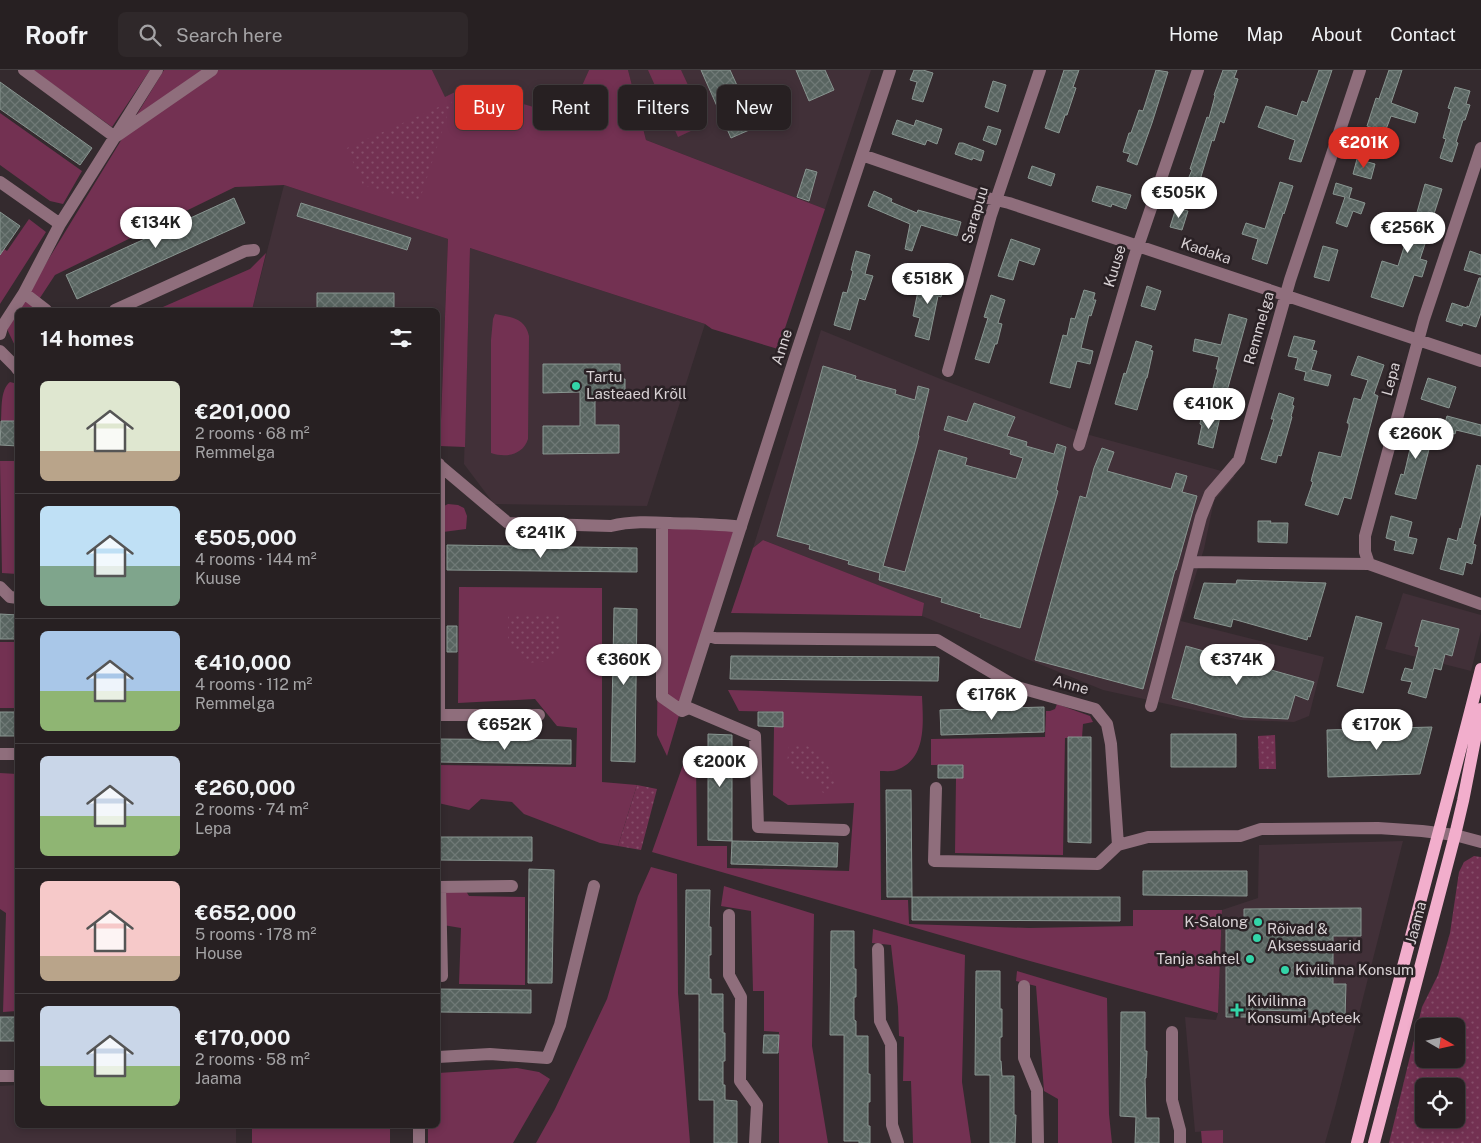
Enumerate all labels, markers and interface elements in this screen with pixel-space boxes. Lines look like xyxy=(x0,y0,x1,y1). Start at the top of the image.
search box xyxy=(118,12,468,57)
text: Roofr xyxy=(25,21,88,49)
icon: search xyxy=(136,21,164,49)
text: Search here xyxy=(176,24,283,46)
text: Home xyxy=(1169,24,1219,45)
text: Map xyxy=(1247,24,1283,45)
text: About xyxy=(1311,24,1362,45)
text: Contact xyxy=(1390,24,1456,45)
chip: Buy xyxy=(455,85,523,130)
chip: Rent xyxy=(533,85,608,130)
chip: Filters xyxy=(618,85,707,130)
chip: New xyxy=(717,85,791,130)
pin: €201K xyxy=(1329,126,1399,169)
text: €201K xyxy=(1339,133,1389,152)
pin: €505K xyxy=(1144,176,1214,219)
text: €505K xyxy=(1152,183,1206,202)
street label: Sarapuu xyxy=(958,184,991,245)
pin: €134K xyxy=(121,206,191,249)
pin: €256K xyxy=(1373,212,1443,254)
text: €134K xyxy=(131,213,181,232)
text: €256K xyxy=(1381,218,1435,237)
street label: Kadaka xyxy=(1179,234,1234,267)
street label: Kuuse xyxy=(1100,243,1129,289)
pin: €518K xyxy=(893,262,963,305)
text: €518K xyxy=(903,269,953,288)
street label: Remmelga xyxy=(1240,289,1277,366)
icon: filters xyxy=(387,324,415,352)
text: 14 homes xyxy=(40,326,134,351)
street label: Anne xyxy=(768,327,795,367)
street label: Lepa xyxy=(1378,360,1403,397)
place label: Tartu Lasteaed Krõll xyxy=(586,368,687,402)
marker: Tartu Lasteaed Krõll xyxy=(570,380,582,392)
pin: €410K xyxy=(1174,388,1244,430)
text: €410K xyxy=(1184,394,1234,413)
text: €201,000 xyxy=(195,399,291,424)
icon: home xyxy=(80,401,140,461)
pin: €260K xyxy=(1381,418,1451,460)
text: 2 rooms · 68 m² xyxy=(195,424,310,443)
text: €260K xyxy=(1390,424,1442,443)
text: Remmelga xyxy=(195,443,275,462)
pin: €241K xyxy=(506,516,576,559)
text: €241K xyxy=(516,523,566,542)
text: €505,000 xyxy=(195,525,297,550)
icon: home xyxy=(80,526,140,586)
text: 4 rooms · 144 m² xyxy=(195,550,317,569)
text: Kuuse xyxy=(195,569,241,588)
pin: €360K xyxy=(589,644,659,686)
pin: €374K xyxy=(1202,644,1272,686)
text: €410,000 xyxy=(195,650,291,675)
text: €360K xyxy=(597,650,651,669)
text: €374K xyxy=(1211,650,1263,669)
icon: home xyxy=(80,651,140,711)
street label: Anne xyxy=(1051,672,1091,697)
text: 4 rooms · 112 m² xyxy=(195,675,312,694)
pin: €176K xyxy=(957,678,1027,721)
text: €176K xyxy=(967,685,1017,704)
text: Remmelga xyxy=(195,694,275,713)
pin: €652K xyxy=(470,708,540,751)
pin: €170K xyxy=(1342,708,1412,751)
text: €652K xyxy=(478,715,532,734)
text: €170K xyxy=(1353,715,1401,734)
pin: €200K xyxy=(685,746,755,788)
text: €200K xyxy=(694,752,746,771)
text: €260,000 xyxy=(195,775,296,800)
icon: home xyxy=(80,776,140,836)
text: 2 rooms · 74 m² xyxy=(195,800,309,819)
text: Lepa xyxy=(195,819,231,838)
text: €652,000 xyxy=(195,900,296,925)
street label: Jaama xyxy=(1402,900,1429,946)
icon: home xyxy=(80,901,140,961)
place label: K-Salong xyxy=(1184,913,1248,930)
marker: K-Salong xyxy=(1252,916,1264,928)
place label: Rõivad & Aksessuaarid xyxy=(1267,920,1361,954)
text: 5 rooms · 178 m² xyxy=(195,925,316,944)
marker: Rõivad & Aksessuaarid xyxy=(1251,932,1263,944)
text: House xyxy=(195,944,243,963)
place label: Tanja sahtel xyxy=(1156,950,1240,967)
marker: Tanja sahtel xyxy=(1244,953,1256,965)
place label: Kivilinna Konsum xyxy=(1295,961,1414,978)
marker: Kivilinna Konsum xyxy=(1279,964,1291,976)
place label: Kivilinna Konsumi Apteek xyxy=(1247,992,1361,1026)
marker: Kivilinna Konsumi Apteek xyxy=(1231,1004,1243,1016)
north arrow xyxy=(1415,1018,1465,1068)
map controls xyxy=(1415,1018,1465,1128)
text: €170,000 xyxy=(195,1025,290,1050)
icon: home xyxy=(80,1026,140,1086)
text: 2 rooms · 58 m² xyxy=(195,1050,310,1069)
text: Jaama xyxy=(195,1069,242,1088)
button: locate xyxy=(1415,1078,1465,1128)

